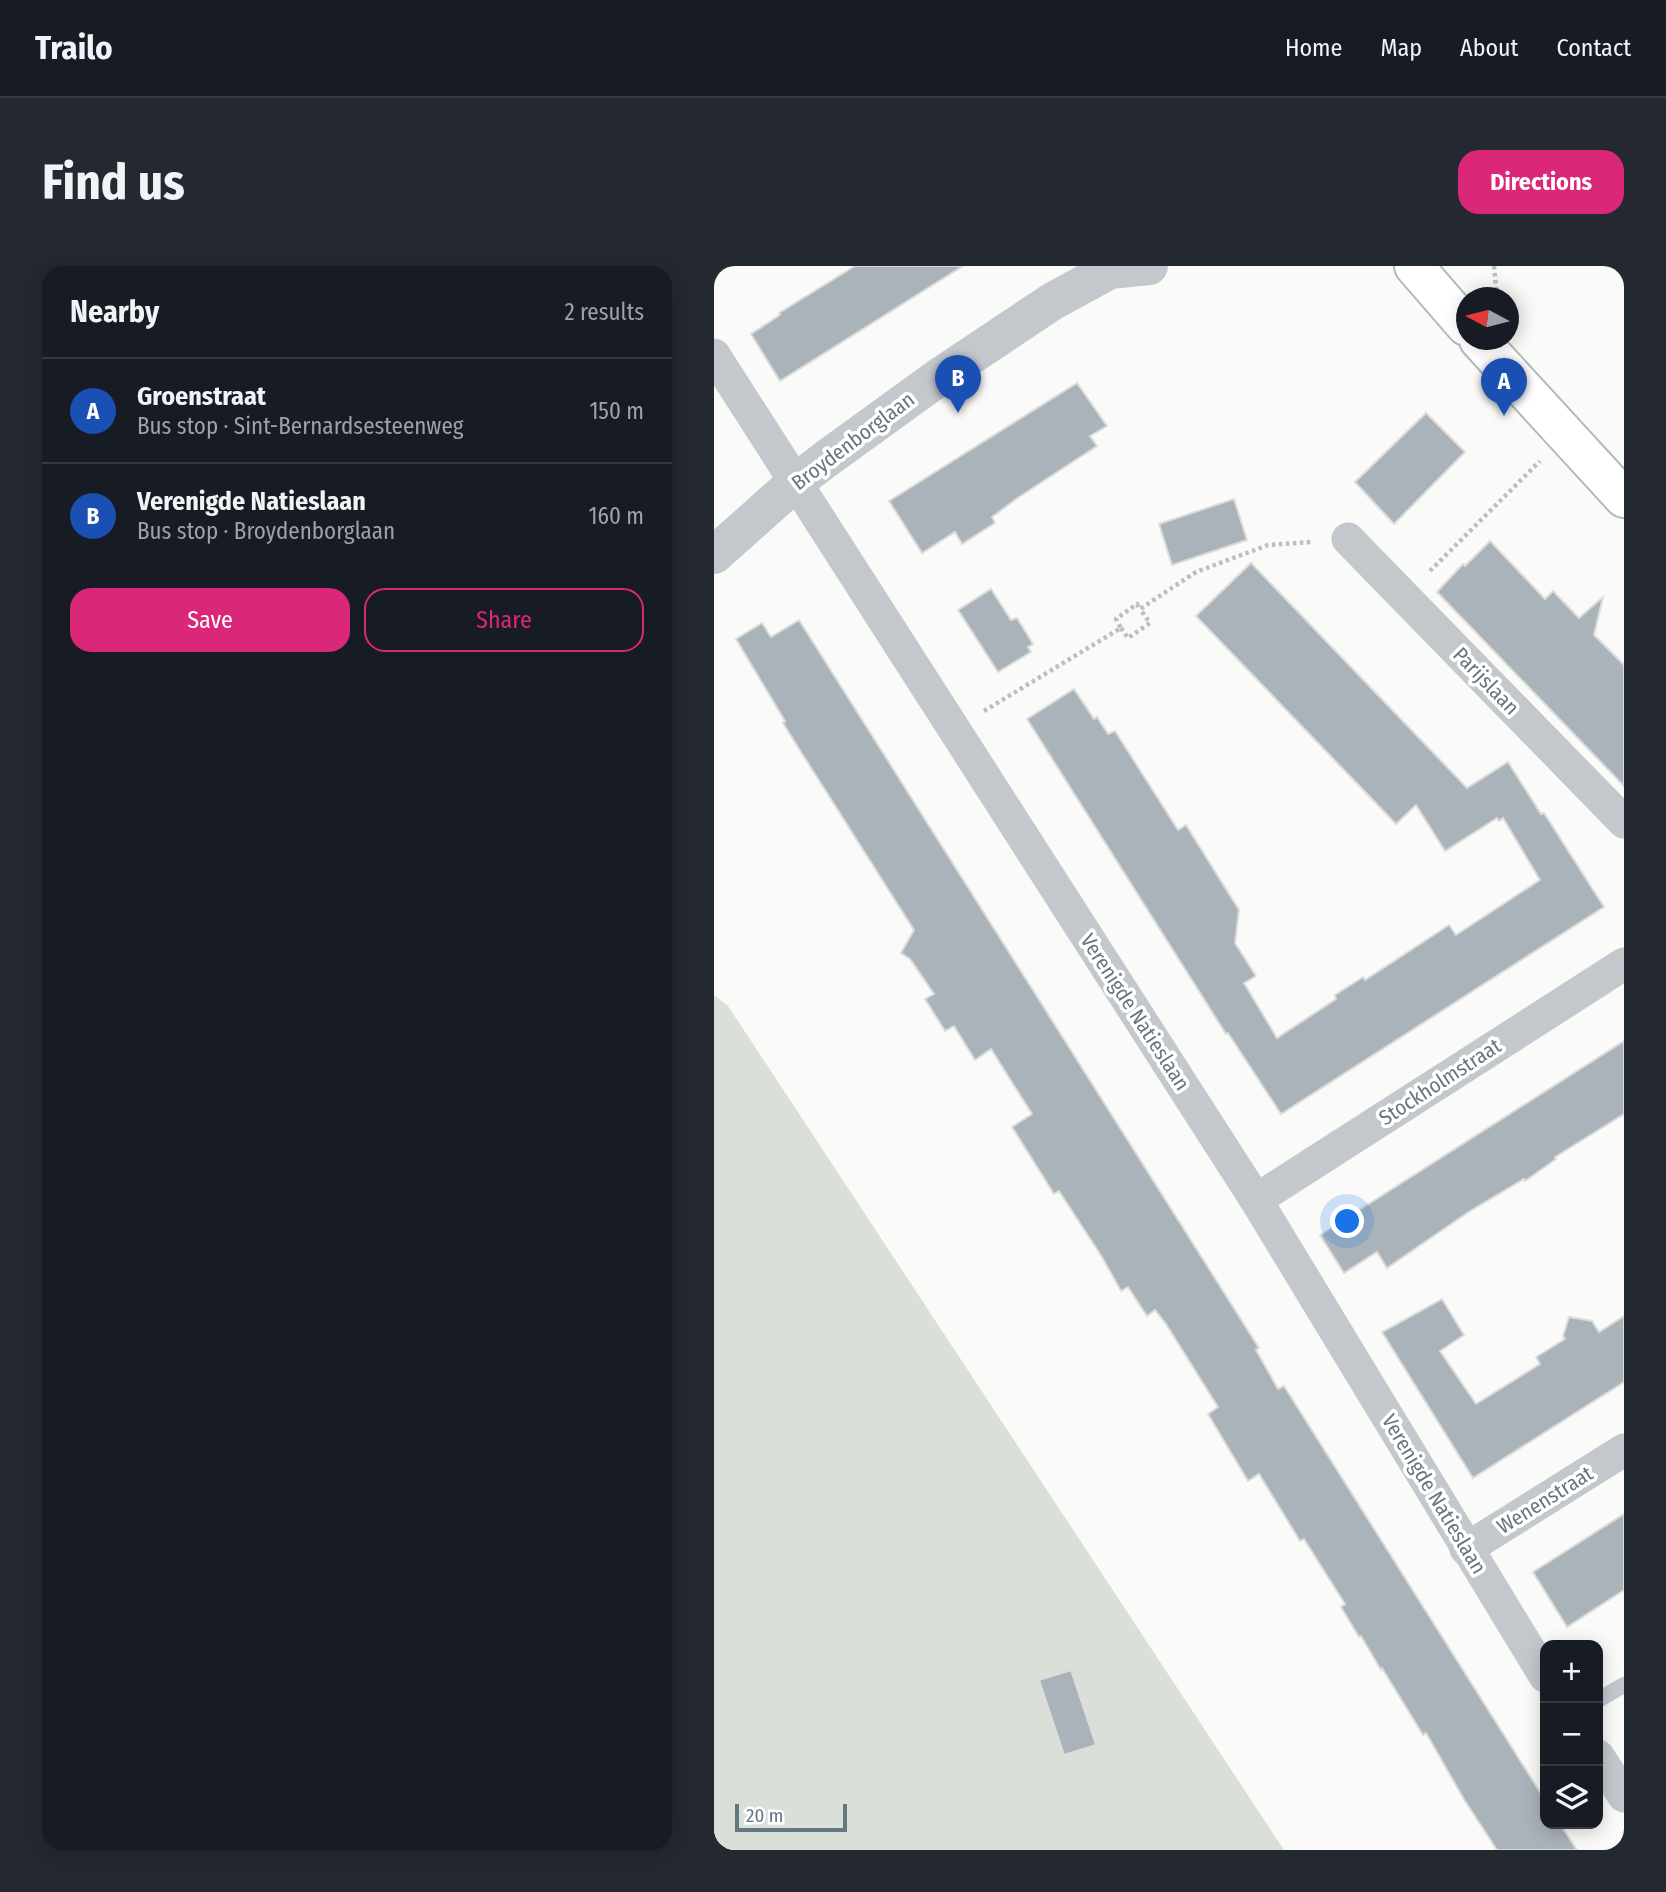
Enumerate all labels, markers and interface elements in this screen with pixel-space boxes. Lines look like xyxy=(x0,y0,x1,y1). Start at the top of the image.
text: Trailo xyxy=(35,28,113,68)
text: Home xyxy=(1285,34,1342,62)
text: Map xyxy=(1380,34,1422,62)
text: About xyxy=(1460,34,1518,62)
text: Contact xyxy=(1556,34,1631,62)
button: Directions xyxy=(1458,150,1624,214)
text: Find us xyxy=(42,153,185,212)
north arrow xyxy=(1456,287,1519,350)
text: Nearby xyxy=(70,294,159,330)
text: 2 results xyxy=(564,298,644,326)
pin: B xyxy=(935,355,981,413)
pin: A xyxy=(1481,358,1527,416)
text: Groenstraat xyxy=(137,381,266,412)
street label: Broydenborglaan xyxy=(786,386,920,496)
text: A xyxy=(87,397,99,425)
text: 150 m xyxy=(589,397,644,425)
text: Bus stop · Sint-Bernardsesteenweg xyxy=(137,412,464,440)
text: Verenigde Natieslaan xyxy=(137,486,366,517)
text: B xyxy=(87,502,99,530)
text: 160 m xyxy=(589,502,644,530)
text: Bus stop · Broydenborglaan xyxy=(137,517,395,545)
button: Save xyxy=(70,588,350,652)
button: Share xyxy=(364,588,644,652)
street label: Parijslaan xyxy=(1447,642,1525,720)
street label: Verenigde Natieslaan xyxy=(1075,929,1195,1095)
street label: Stockholmstraat xyxy=(1374,1033,1506,1131)
your location xyxy=(1330,1204,1364,1238)
street label: Verenigde Natieslaan xyxy=(1376,1409,1492,1579)
street label: Wenenstraat xyxy=(1492,1460,1598,1540)
map controls xyxy=(1540,1640,1603,1829)
button: + xyxy=(1540,1640,1603,1703)
button: − xyxy=(1540,1703,1603,1766)
button: layers xyxy=(1540,1766,1603,1829)
scale bar xyxy=(735,1801,847,1833)
text: 20 m xyxy=(746,1804,783,1827)

